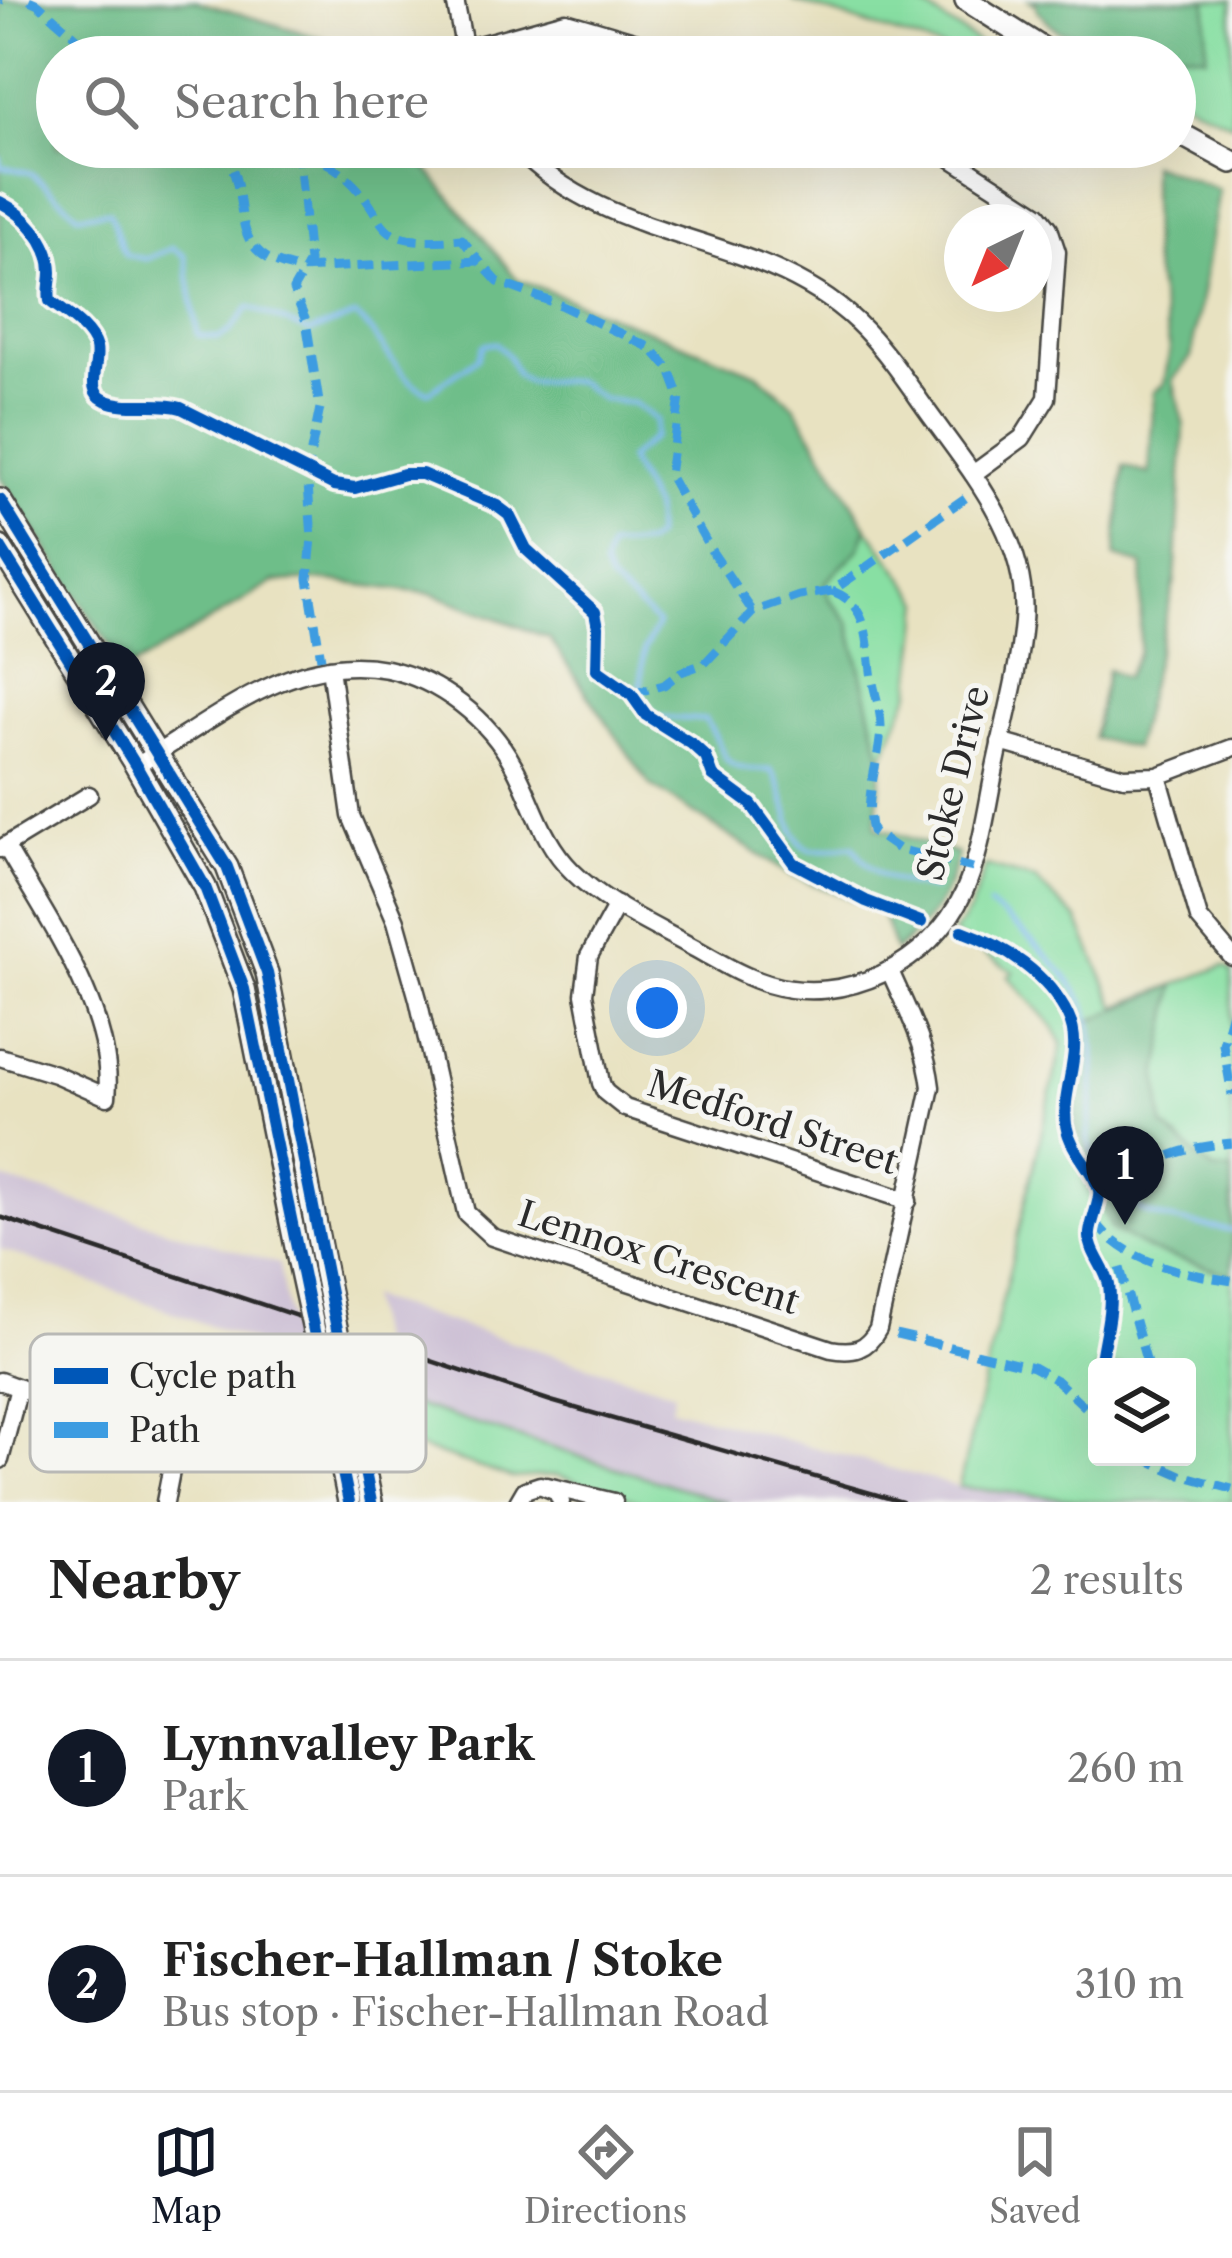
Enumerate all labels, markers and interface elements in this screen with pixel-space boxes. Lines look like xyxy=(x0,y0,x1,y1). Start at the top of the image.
search box xyxy=(36,36,1196,168)
icon: search xyxy=(78,69,144,135)
text: Search here xyxy=(174,74,429,130)
north arrow xyxy=(944,204,1052,312)
pin: 2 xyxy=(67,642,145,741)
street label: Stoke Drive xyxy=(908,681,998,885)
your location xyxy=(627,978,687,1038)
street label: Medford Street xyxy=(642,1061,904,1183)
pin: 1 xyxy=(1086,1126,1164,1225)
street label: Lennox Crescent xyxy=(513,1191,805,1323)
legend xyxy=(30,1334,426,1472)
text: Cycle path xyxy=(129,1356,296,1397)
map controls xyxy=(1088,1358,1196,1466)
button: layers xyxy=(1088,1358,1196,1466)
text: Path xyxy=(129,1410,200,1451)
text: Nearby xyxy=(48,1549,240,1611)
text: 2 results xyxy=(1030,1556,1184,1604)
text: Lynnvalley Park xyxy=(162,1716,534,1772)
text: 1 xyxy=(78,1744,96,1792)
text: 260 m xyxy=(1067,1744,1184,1792)
text: Park xyxy=(162,1772,247,1820)
text: Fischer-Hallman / Stoke xyxy=(162,1932,723,1988)
text: 2 xyxy=(75,1960,99,2008)
text: 310 m xyxy=(1075,1960,1184,2008)
text: Bus stop · Fischer-Hallman Road xyxy=(162,1988,769,2036)
tab: Map xyxy=(151,2119,222,2232)
tab: Directions xyxy=(524,2119,687,2232)
tab: Saved xyxy=(989,2119,1081,2232)

